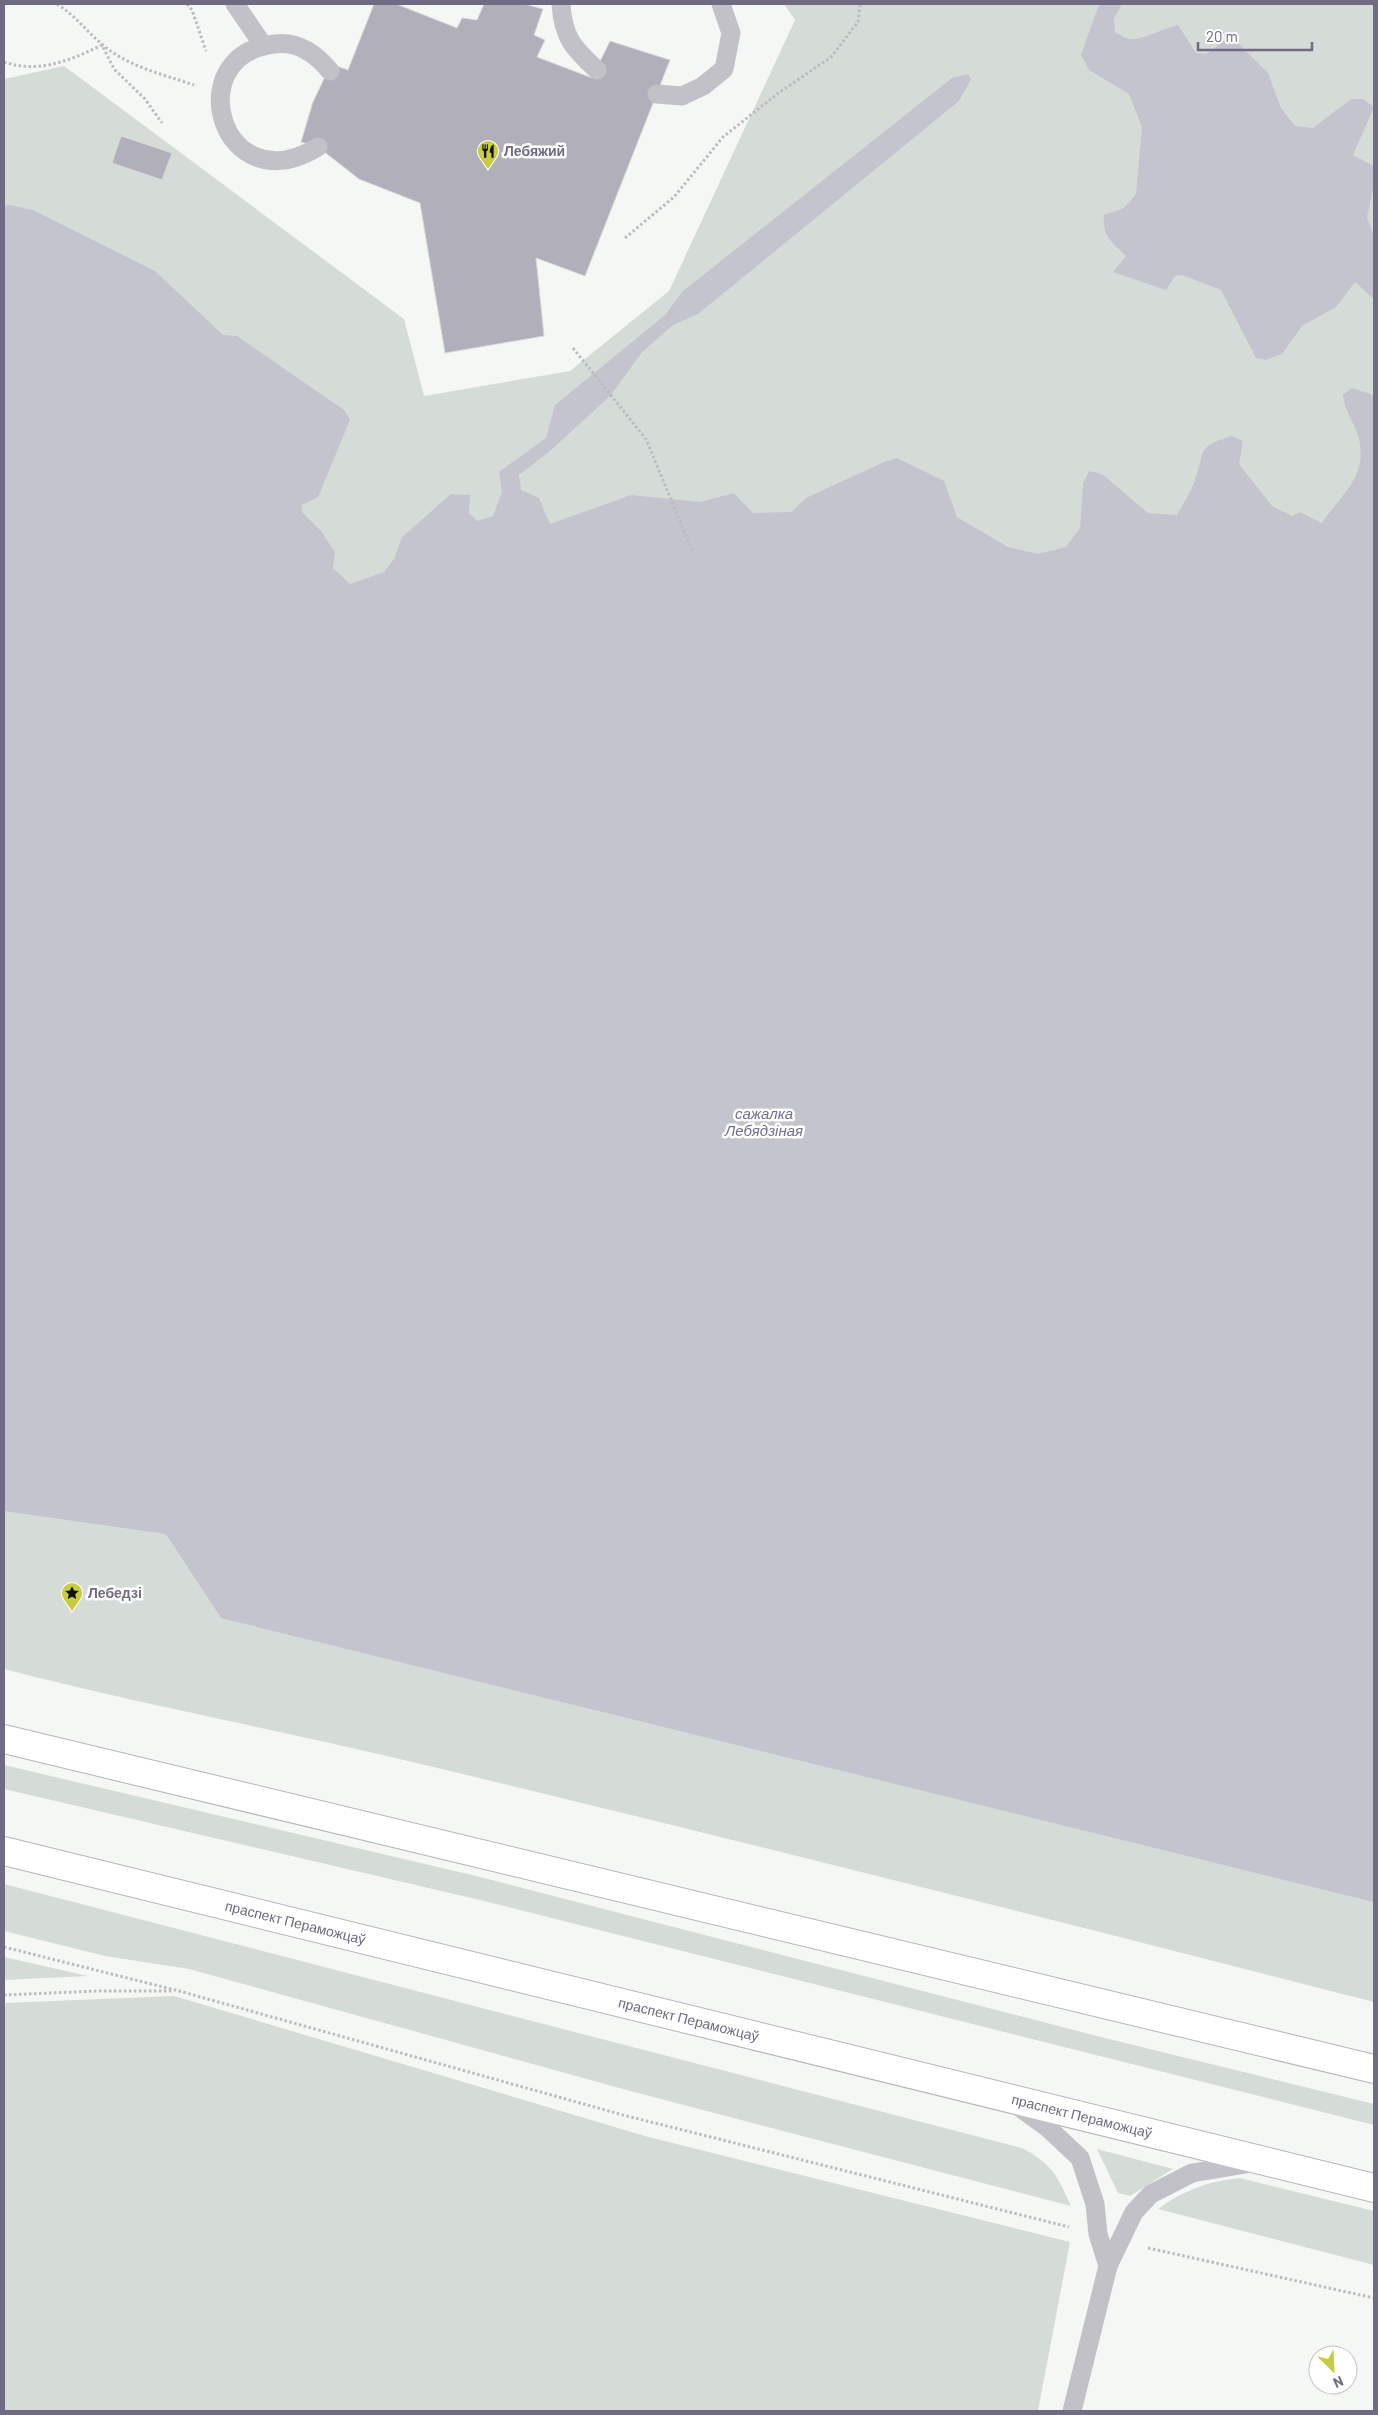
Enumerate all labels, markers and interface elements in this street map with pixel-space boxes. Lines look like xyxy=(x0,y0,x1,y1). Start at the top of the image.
scale bar xyxy=(1198,20,1312,52)
text: 20 m xyxy=(1206,27,1238,45)
restaurant icon: Лебяжий xyxy=(476,139,500,170)
place label: Лебяжий xyxy=(504,142,565,159)
water label: сажалка Лебядзіная xyxy=(724,1104,803,1139)
place icon: Лебедзі xyxy=(60,1581,84,1612)
place label: Лебедзі xyxy=(88,1584,142,1601)
street label: праспект Пераможцаў xyxy=(223,1897,367,1948)
street label: праспект Пераможцаў xyxy=(617,1993,761,2044)
street label: праспект Пераможцаў xyxy=(1010,2090,1154,2141)
north arrow xyxy=(1308,2345,1358,2395)
text: N xyxy=(1331,2373,1346,2392)

